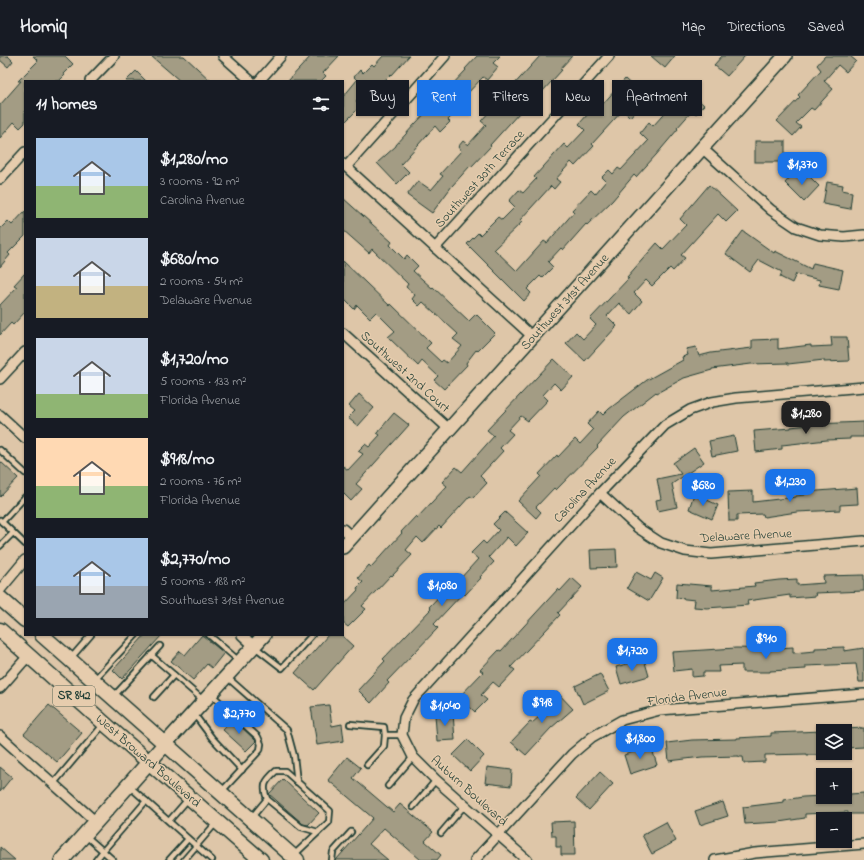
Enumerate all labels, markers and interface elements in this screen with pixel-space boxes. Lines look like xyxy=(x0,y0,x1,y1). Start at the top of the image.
text: Homiq xyxy=(20,14,67,41)
text: Map xyxy=(682,17,705,38)
text: Directions xyxy=(727,17,785,38)
text: Saved xyxy=(807,17,844,38)
chip: Buy xyxy=(356,80,409,116)
chip: Rent xyxy=(417,80,471,116)
chip: Filters xyxy=(479,80,543,116)
chip: New xyxy=(551,80,604,116)
chip: Apartment xyxy=(612,80,702,116)
text: 11 homes xyxy=(36,92,97,117)
icon: filters xyxy=(310,93,332,115)
street label: Southwest 30th Terrace xyxy=(431,126,529,232)
text: $1,280/mo xyxy=(160,147,228,172)
pin: $1,370 xyxy=(769,152,835,186)
icon: home xyxy=(68,154,116,202)
text: $1,370 xyxy=(787,155,817,174)
text: 3 rooms · 92 m² xyxy=(160,172,240,191)
text: Carolina Avenue xyxy=(160,191,245,210)
text: $680/mo xyxy=(160,247,219,272)
street label: Southwest 31st Avenue xyxy=(516,249,614,355)
icon: home xyxy=(68,254,116,302)
text: 2 rooms · 54 m² xyxy=(160,272,243,291)
text: Delaware Avenue xyxy=(160,291,252,310)
street label: Southwest 2nd Court xyxy=(356,327,454,418)
text: $1,720/mo xyxy=(160,347,229,372)
icon: home xyxy=(68,354,116,402)
text: 5 rooms · 133 m² xyxy=(160,372,246,391)
text: Florida Avenue xyxy=(160,391,240,410)
pin: $1,280 xyxy=(773,401,839,435)
text: $1,280 xyxy=(790,404,822,423)
text: $918/mo xyxy=(160,447,215,472)
street label: Carolina Avenue xyxy=(549,452,621,527)
icon: home xyxy=(68,454,116,502)
pin: $1,230 xyxy=(757,469,823,503)
text: 2 rooms · 76 m² xyxy=(160,472,242,491)
text: $1,230 xyxy=(774,472,806,491)
pin: $680 xyxy=(679,473,727,507)
text: $680 xyxy=(691,476,715,495)
text: Florida Avenue xyxy=(160,491,240,510)
street label: Delaware Avenue xyxy=(699,524,793,548)
text: $2,770/mo xyxy=(160,547,230,572)
icon: home xyxy=(68,554,116,602)
text: 5 rooms · 188 m² xyxy=(160,572,245,591)
pin: $1,080 xyxy=(409,573,475,607)
text: $1,080 xyxy=(427,576,457,595)
text: Southwest 31st Avenue xyxy=(160,591,284,610)
pin: $910 xyxy=(742,626,790,660)
text: $910 xyxy=(755,629,777,648)
pin: $1,720 xyxy=(599,638,665,672)
text: $1,720 xyxy=(616,641,648,660)
street label: Florida Avenue xyxy=(645,683,728,711)
road number: SR 842 xyxy=(53,686,95,706)
pin: $918 xyxy=(518,690,566,724)
pin: $1,040 xyxy=(412,693,478,727)
text: $918 xyxy=(532,693,552,712)
text: $1,040 xyxy=(430,696,460,715)
pin: $2,770 xyxy=(206,701,272,735)
text: $2,770 xyxy=(223,704,255,723)
street label: West Broward Boulevard xyxy=(91,710,205,813)
map controls xyxy=(816,724,852,848)
button: layers xyxy=(816,724,852,760)
pin: $1,800 xyxy=(607,726,673,760)
text: $1,800 xyxy=(625,729,655,748)
street label: Auburn Boulevard xyxy=(426,751,512,831)
button: + xyxy=(816,768,852,804)
button: − xyxy=(816,812,852,848)

